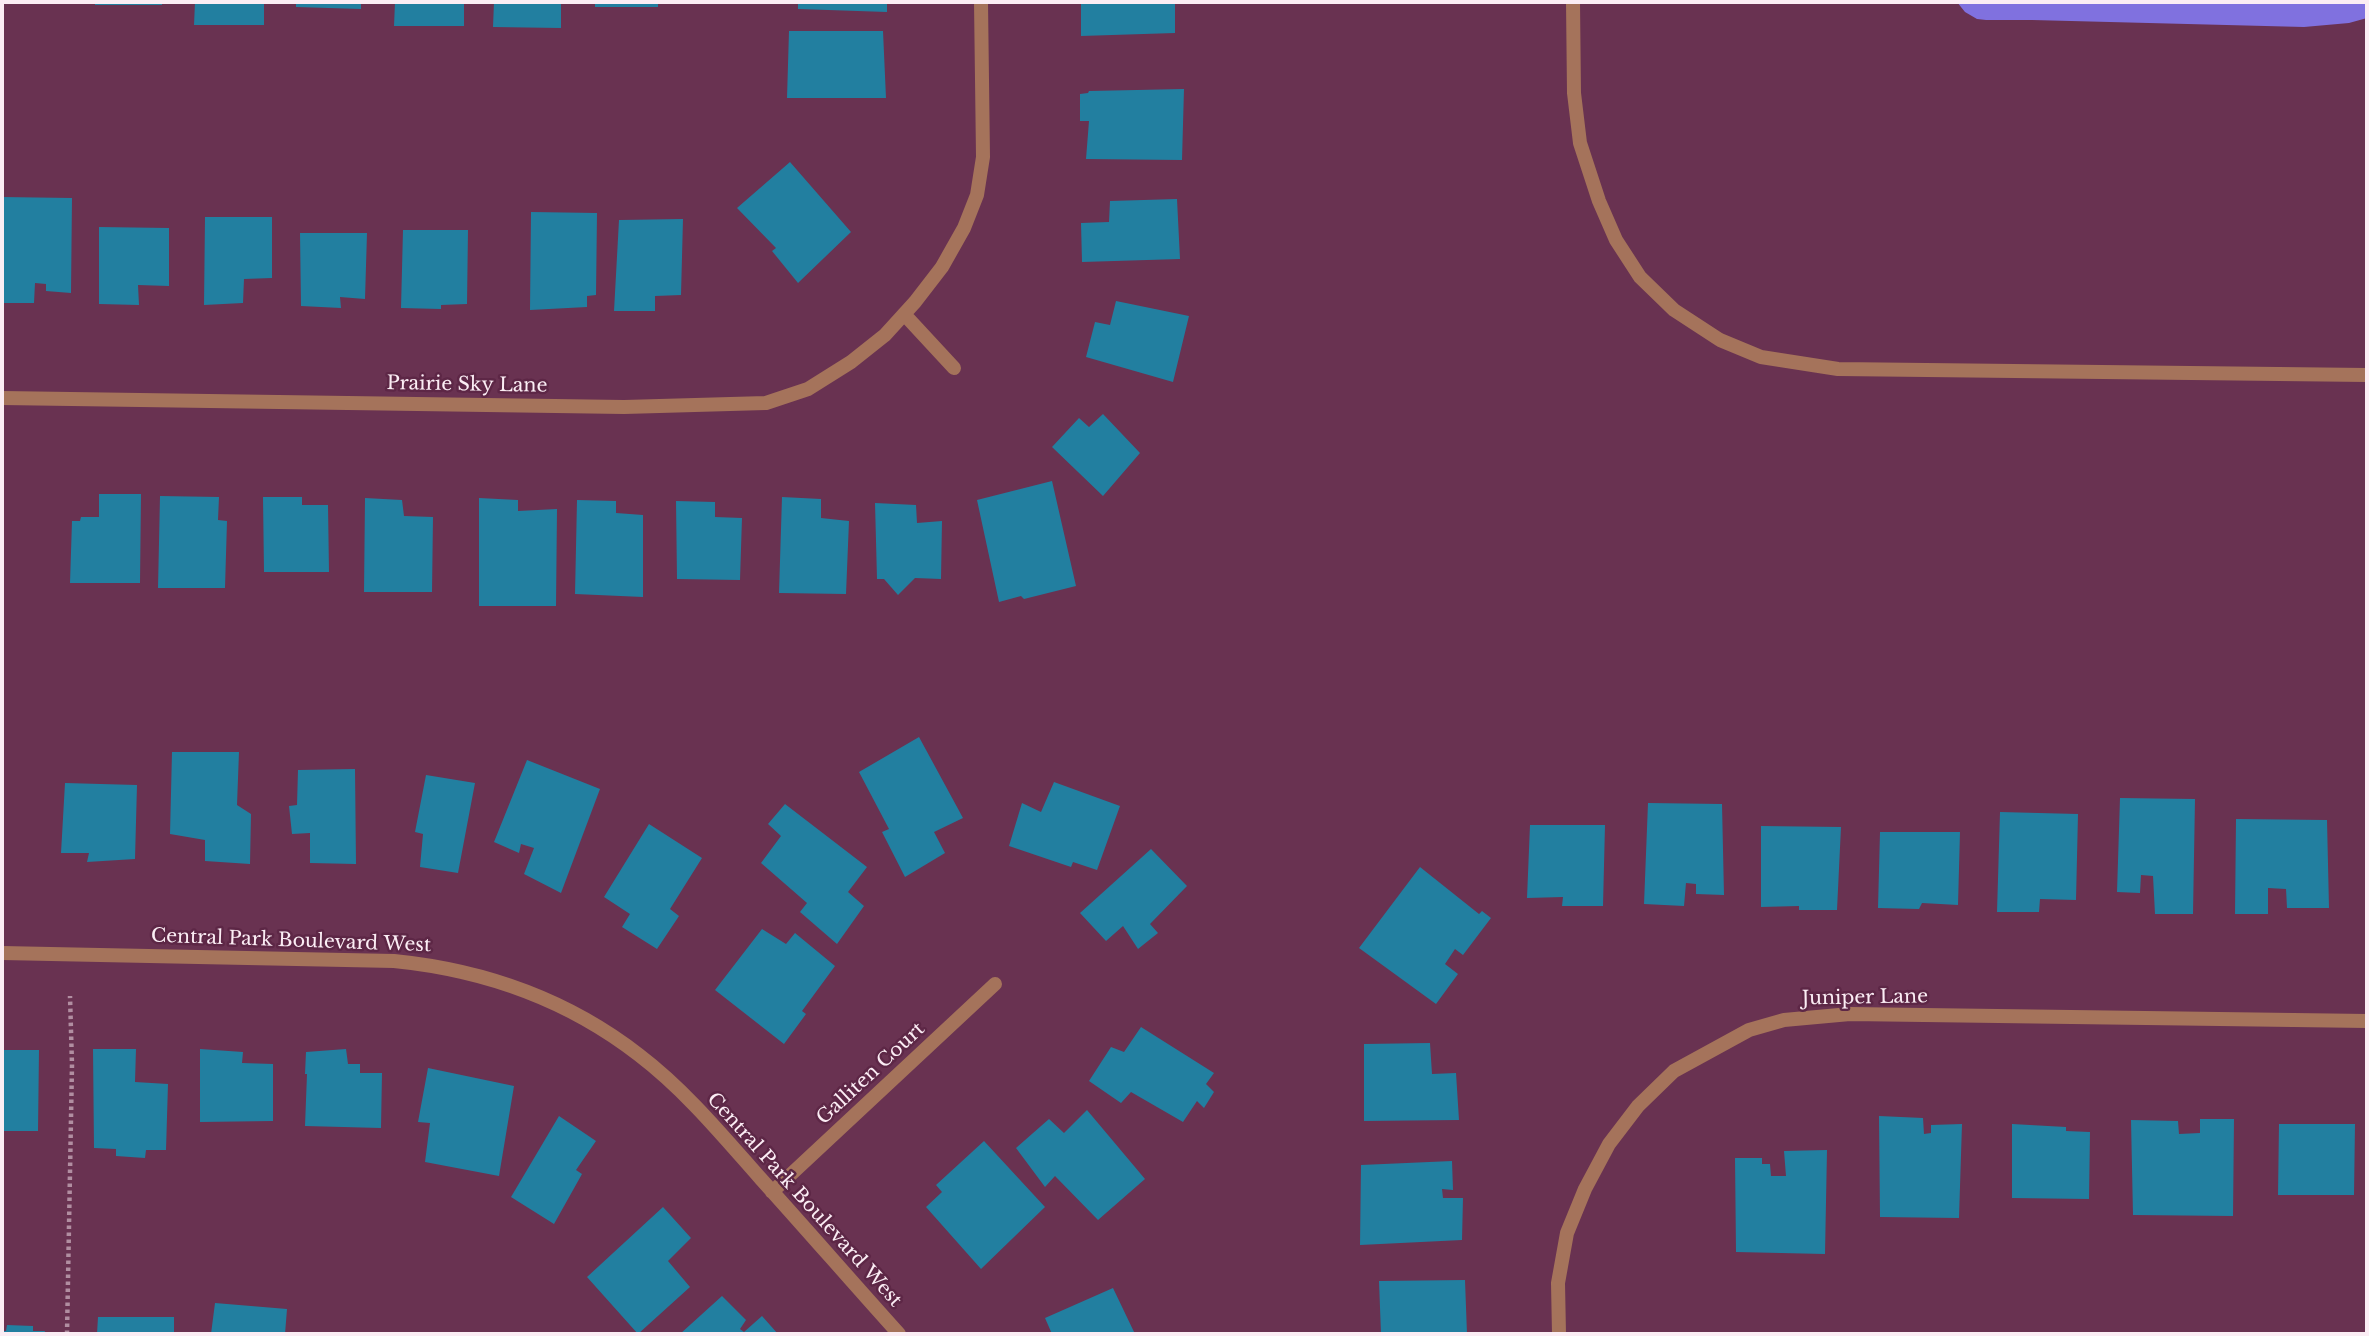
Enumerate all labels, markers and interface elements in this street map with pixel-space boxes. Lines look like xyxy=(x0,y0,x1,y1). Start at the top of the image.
street label: Prairie Sky Lane xyxy=(386,372,548,398)
street label: Central Park Boulevard West xyxy=(150,925,432,957)
street label: Juniper Lane xyxy=(1802,986,1928,1010)
street label: Galliten Court xyxy=(812,1018,930,1130)
street label: Central Park Boulevard West xyxy=(702,1088,906,1312)

